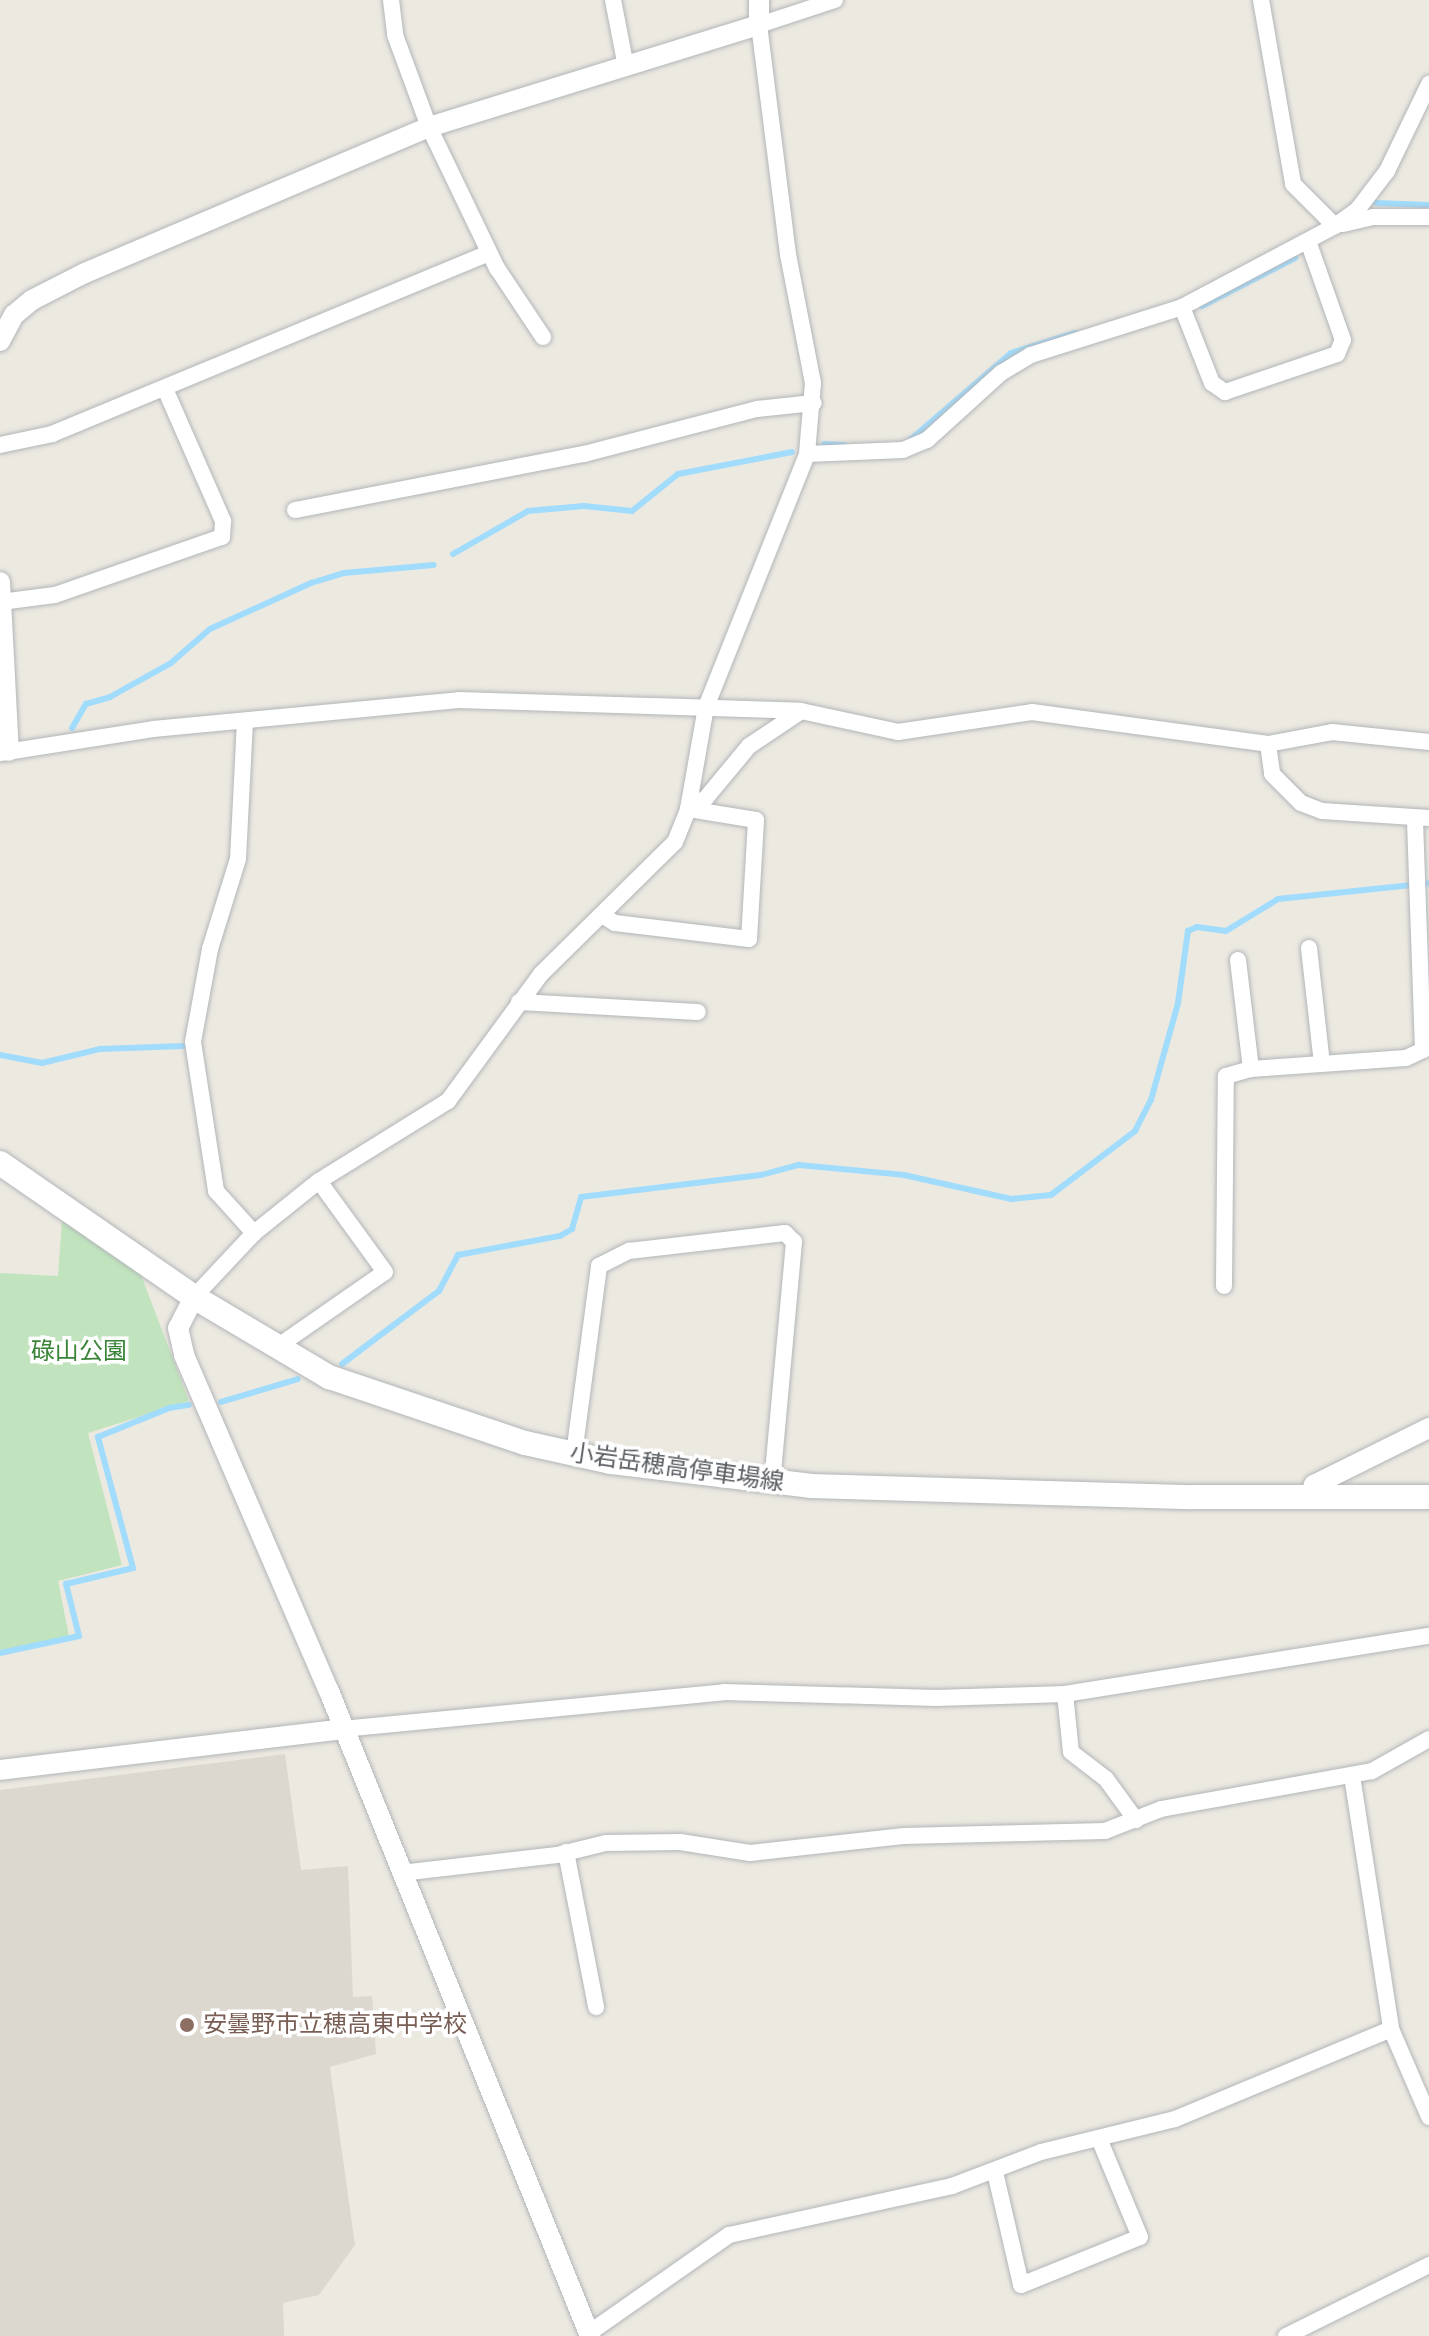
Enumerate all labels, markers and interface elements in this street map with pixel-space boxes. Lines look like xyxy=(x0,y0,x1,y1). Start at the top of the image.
park label: 碌山公園 xyxy=(31,1338,127,1366)
street label: 小岩岳穂高停車場線 xyxy=(568,1439,786,1497)
place label: 安曇野市立穂高東中学校 xyxy=(203,2011,467,2039)
marker: 安曇野市立穂高東中学校 xyxy=(178,2016,196,2034)

